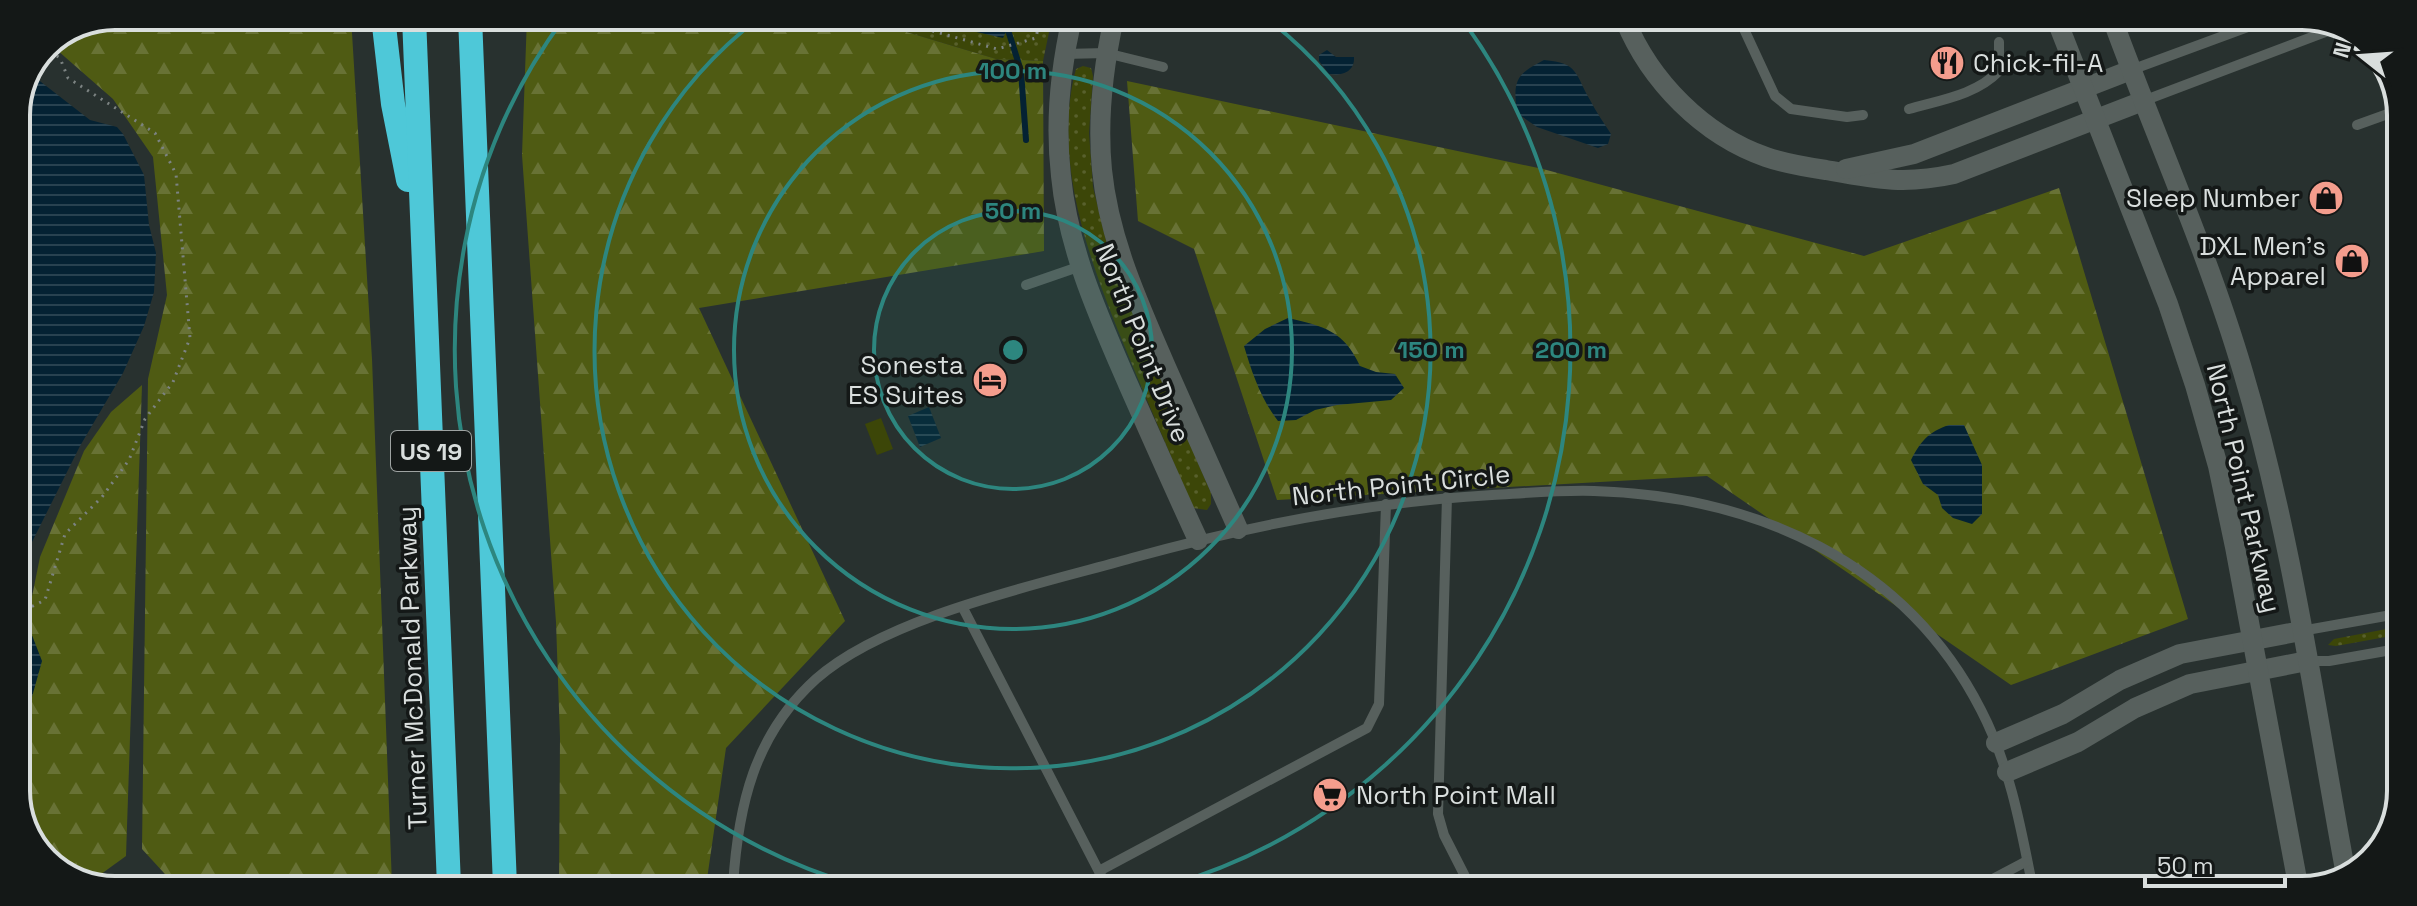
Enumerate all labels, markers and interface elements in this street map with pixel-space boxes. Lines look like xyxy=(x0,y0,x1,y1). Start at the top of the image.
north arrow xyxy=(2321,16,2401,96)
text: N xyxy=(2326,39,2357,61)
restaurant icon: Chick-fil-A xyxy=(1928,44,1966,82)
place label: Chick-fil-A xyxy=(1973,46,2103,80)
text: 100 m xyxy=(979,55,1047,86)
shop icon: Sleep Number xyxy=(2307,179,2345,217)
place label: Sleep Number xyxy=(2126,181,2300,215)
text: 50 m xyxy=(985,195,1041,226)
place label: DXL Men's Apparel xyxy=(2199,229,2326,293)
street label: North Point Drive xyxy=(1088,238,1198,448)
shop icon: DXL Men's Apparel xyxy=(2333,242,2371,280)
text: 150 m xyxy=(1397,334,1465,365)
text: 200 m xyxy=(1535,334,1607,365)
centre of rings xyxy=(999,336,1027,364)
place label: Sonesta ES Suites xyxy=(848,348,964,412)
street label: North Point Parkway xyxy=(2199,360,2289,616)
hotel icon: Sonesta ES Suites xyxy=(971,361,1009,399)
road number: US 19 xyxy=(391,431,471,471)
street label: North Point Circle xyxy=(1290,457,1512,513)
street label: Turner McDonald Parkway xyxy=(389,505,435,831)
supermarket icon: North Point Mall xyxy=(1311,776,1349,814)
place label: North Point Mall xyxy=(1356,778,1556,812)
scale bar xyxy=(2145,838,2285,888)
text: 50 m xyxy=(2157,850,2214,881)

